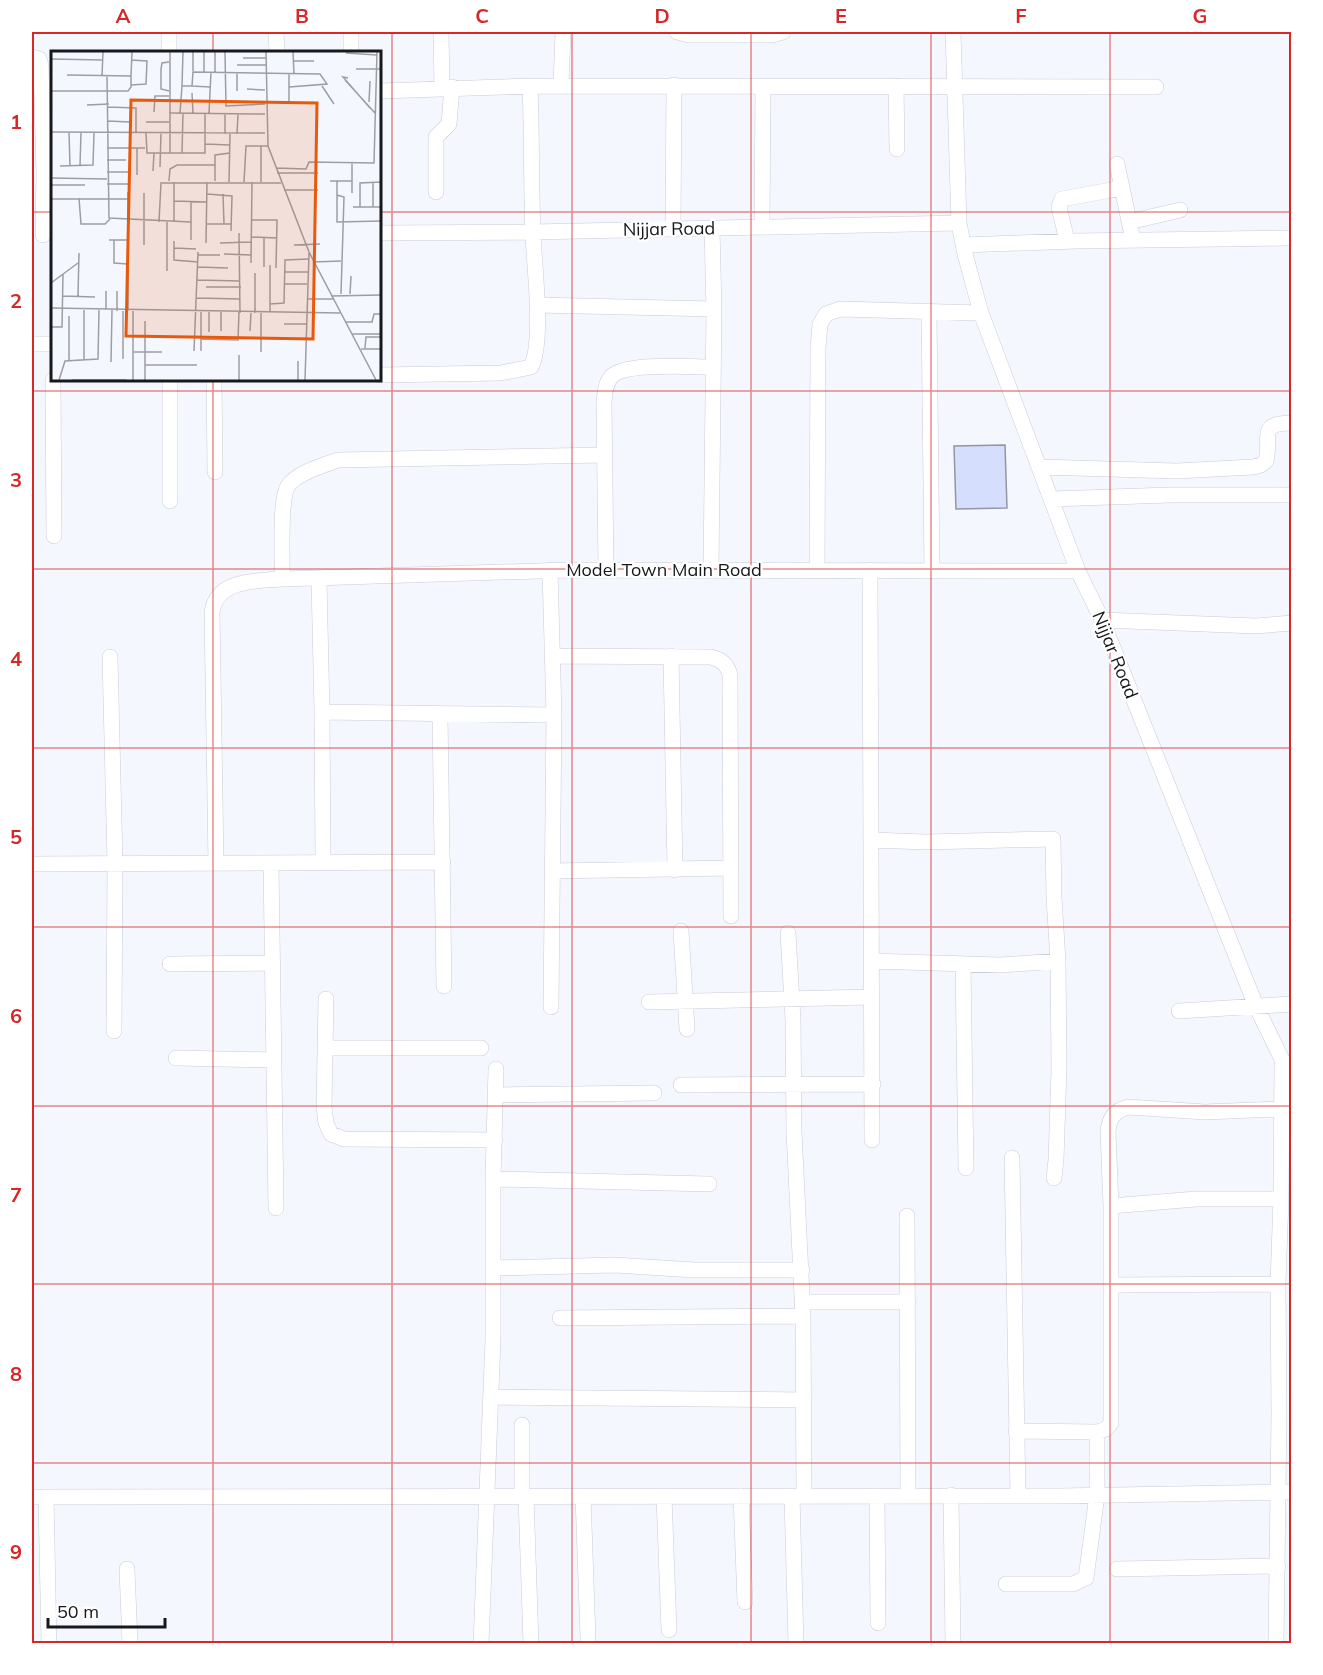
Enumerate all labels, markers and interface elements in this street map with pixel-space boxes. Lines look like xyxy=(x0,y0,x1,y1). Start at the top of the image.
text: A xyxy=(116,3,131,28)
text: B xyxy=(295,3,309,28)
text: C xyxy=(475,3,489,28)
text: D xyxy=(654,3,670,28)
text: E xyxy=(835,3,847,28)
text: F xyxy=(1015,3,1027,28)
text: G xyxy=(1193,3,1207,28)
inset map xyxy=(51,51,381,381)
text: 1 xyxy=(10,109,22,134)
street label: Nijjar Road xyxy=(623,216,715,241)
text: 2 xyxy=(10,288,22,313)
text: 3 xyxy=(10,467,22,492)
street label: Model Town Main Road xyxy=(566,558,762,581)
street label: Nijjar Road xyxy=(1087,608,1143,702)
text: 4 xyxy=(10,646,22,671)
text: 5 xyxy=(10,824,22,849)
text: 6 xyxy=(10,1003,22,1028)
text: 7 xyxy=(10,1182,22,1207)
text: 8 xyxy=(10,1361,22,1386)
text: 9 xyxy=(10,1539,22,1564)
scale bar xyxy=(48,1591,165,1629)
text: 50 m xyxy=(57,1600,99,1623)

